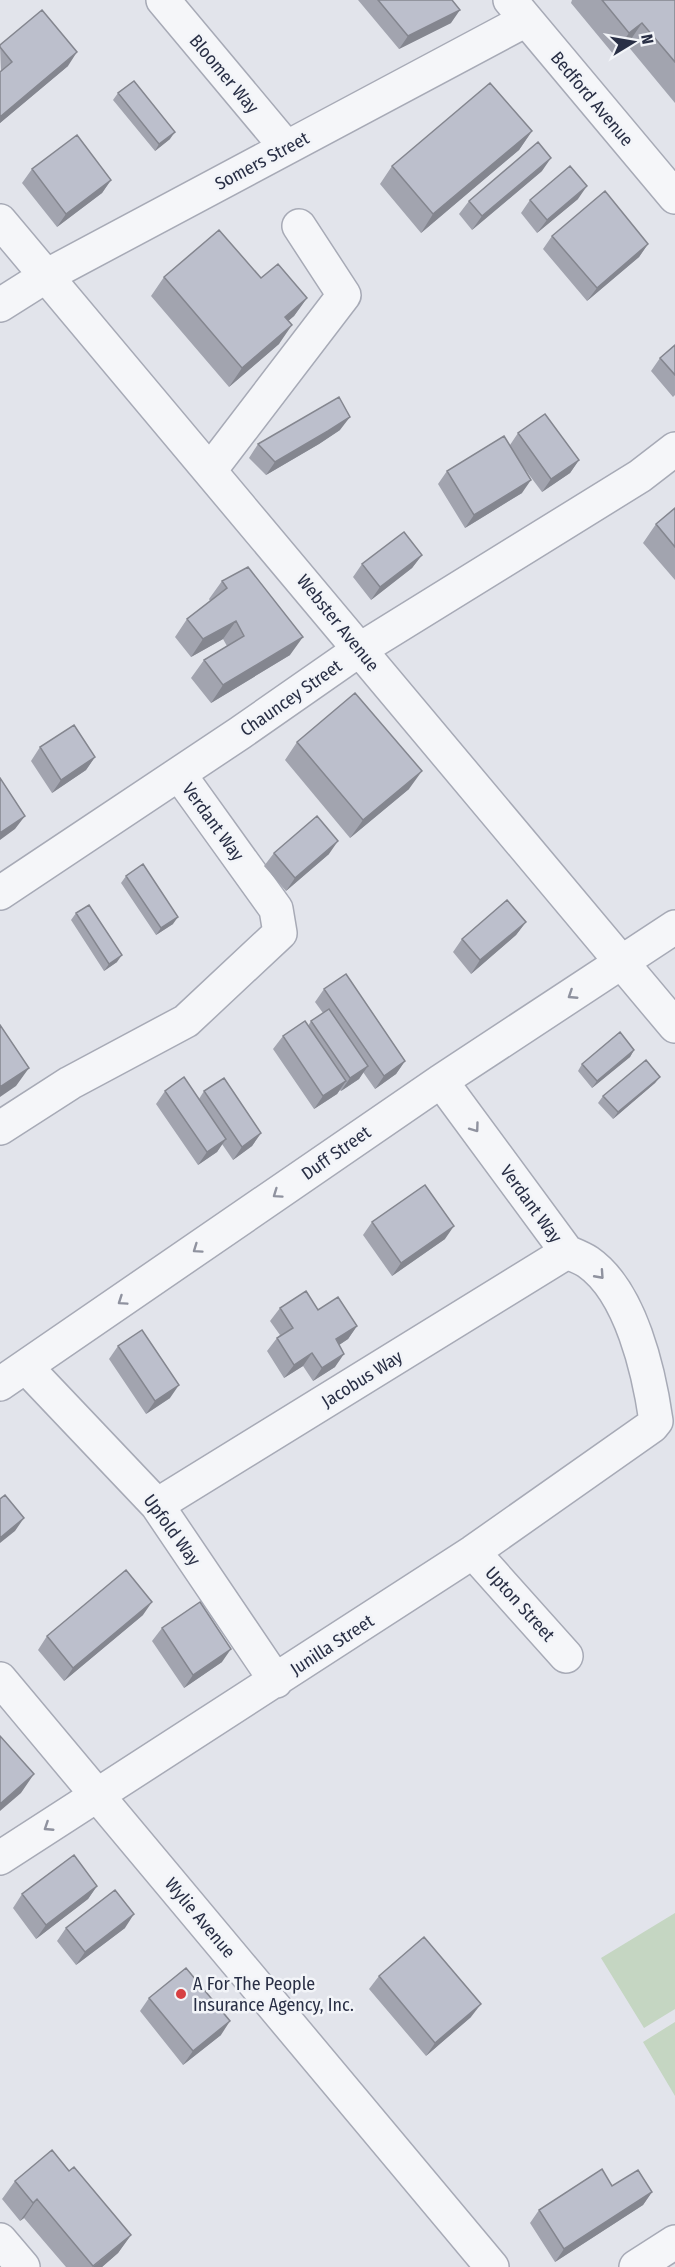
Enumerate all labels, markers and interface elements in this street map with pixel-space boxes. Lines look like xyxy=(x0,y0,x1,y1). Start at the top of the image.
north arrow xyxy=(603,12,663,72)
street label: Bloomer Way xyxy=(185,30,263,118)
text: N xyxy=(637,33,657,46)
street label: Bedford Avenue xyxy=(546,47,638,151)
street label: Somers Street xyxy=(211,127,313,195)
street label: Webster Avenue xyxy=(292,570,384,676)
street label: Chauncey Street xyxy=(236,655,346,741)
street label: Verdant Way xyxy=(177,779,249,865)
one-way arrow xyxy=(568,988,579,999)
street label: Duff Street xyxy=(297,1121,375,1185)
one-way arrow xyxy=(468,1122,479,1133)
street label: Verdant Way xyxy=(495,1161,567,1247)
one-way arrow xyxy=(273,1187,284,1198)
one-way arrow xyxy=(193,1242,204,1253)
one-way arrow xyxy=(593,1268,604,1278)
one-way arrow xyxy=(117,1294,128,1305)
street label: Jacobus Way xyxy=(318,1346,406,1412)
street label: Upfold Way xyxy=(139,1490,205,1570)
street label: Upton Street xyxy=(481,1562,559,1646)
street label: Junilla Street xyxy=(286,1610,378,1680)
one-way arrow xyxy=(44,1819,55,1830)
street label: Wylie Avenue xyxy=(160,1873,240,1963)
place label: A For The People Insurance Agency, Inc. xyxy=(193,1973,354,2016)
marker: A For The People Insurance Agency, Inc. xyxy=(174,1987,188,2001)

